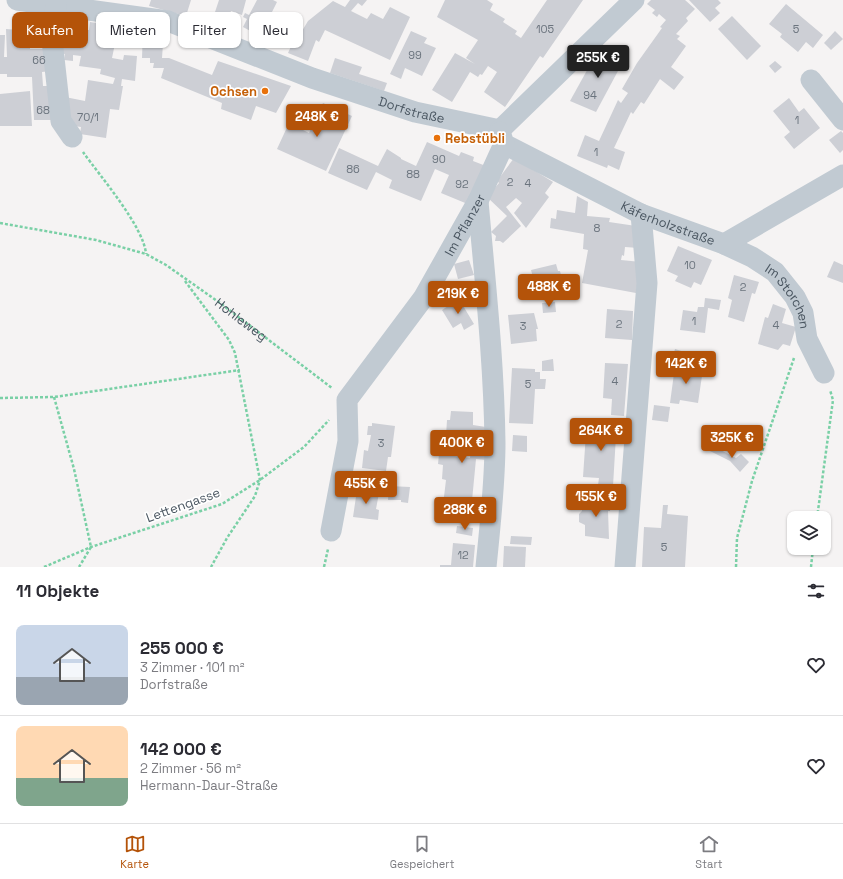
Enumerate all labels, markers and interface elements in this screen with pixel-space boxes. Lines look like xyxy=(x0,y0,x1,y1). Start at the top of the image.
chip: Kaufen xyxy=(12,12,88,48)
chip: Mieten xyxy=(96,12,170,48)
chip: Filter xyxy=(178,12,241,48)
chip: Neu xyxy=(249,12,303,48)
house number: 105 xyxy=(536,22,555,36)
house number: 5 xyxy=(793,22,800,36)
pin: 255K € xyxy=(565,45,631,79)
house number: 99 xyxy=(408,48,422,62)
text: 255K € xyxy=(576,49,620,66)
house number: 66 xyxy=(32,53,46,67)
place label: Ochsen xyxy=(210,83,257,100)
marker: Ochsen xyxy=(260,86,270,96)
house number: 94 xyxy=(583,88,597,102)
street label: Dorfstraße xyxy=(376,92,446,127)
house number: 68 xyxy=(36,103,50,117)
pin: 248K € xyxy=(284,104,350,138)
text: 248K € xyxy=(295,108,339,125)
house number: 70/1 xyxy=(77,110,99,124)
house number: 1 xyxy=(795,113,799,127)
place label: Rebstübli xyxy=(445,130,505,147)
marker: Rebstübli xyxy=(432,133,442,143)
house number: 1 xyxy=(594,145,598,159)
house number: 90 xyxy=(432,152,446,166)
house number: 86 xyxy=(346,162,360,176)
house number: 88 xyxy=(406,167,420,181)
house number: 2 xyxy=(507,175,514,189)
house number: 4 xyxy=(525,176,532,190)
house number: 92 xyxy=(455,177,469,191)
street label: Im Pflanzer xyxy=(440,191,489,259)
street label: Käferholzstraße xyxy=(618,197,718,249)
house number: 8 xyxy=(594,221,601,235)
house number: 10 xyxy=(684,258,696,272)
street label: Im Storchen xyxy=(762,259,814,330)
pin: 488K € xyxy=(516,274,582,308)
text: 488K € xyxy=(527,278,571,295)
house number: 2 xyxy=(740,280,747,294)
pin: 219K € xyxy=(425,281,491,315)
text: 219K € xyxy=(437,285,479,302)
street label: Hohleweg xyxy=(212,294,271,345)
house number: 1 xyxy=(692,314,696,328)
house number: 2 xyxy=(616,317,623,331)
house number: 4 xyxy=(773,318,780,332)
house number: 3 xyxy=(520,319,527,333)
pin: 142K € xyxy=(653,351,719,385)
text: 142K € xyxy=(665,355,707,372)
house number: 4 xyxy=(612,374,619,388)
house number: 5 xyxy=(525,377,532,391)
pin: 264K € xyxy=(568,418,634,452)
text: 264K € xyxy=(579,422,623,439)
pin: 325K € xyxy=(699,425,765,459)
text: 325K € xyxy=(710,429,754,446)
pin: 400K € xyxy=(429,430,495,464)
text: 400K € xyxy=(439,434,485,451)
house number: 3 xyxy=(378,436,385,450)
pin: 455K € xyxy=(333,471,399,505)
text: 455K € xyxy=(344,475,388,492)
street label: Lettengasse xyxy=(144,484,222,526)
pin: 155K € xyxy=(563,484,629,518)
text: 155K € xyxy=(575,488,617,505)
pin: 288K € xyxy=(432,497,498,531)
text: 288K € xyxy=(443,501,487,518)
map controls xyxy=(787,511,831,555)
button: layers xyxy=(787,511,831,555)
house number: 5 xyxy=(661,540,668,554)
house number: 12 xyxy=(457,548,469,562)
text: 11 Objekte xyxy=(16,580,99,602)
icon: filters xyxy=(805,580,827,602)
text: 255 000 € xyxy=(140,637,224,659)
icon: home xyxy=(48,641,96,689)
icon: heart xyxy=(805,654,827,676)
text: 3 Zimmer · 101 m² xyxy=(140,659,244,676)
text: Dorfstraße xyxy=(140,676,208,693)
text: 142 000 € xyxy=(140,738,222,760)
icon: home xyxy=(48,742,96,790)
icon: heart xyxy=(805,755,827,777)
text: 2 Zimmer · 56 m² xyxy=(140,760,241,777)
text: Hermann-Daur-Straße xyxy=(140,777,278,794)
tab: Karte xyxy=(120,833,149,871)
tab: Gespeichert xyxy=(390,833,455,871)
tab: Start xyxy=(695,833,723,871)

